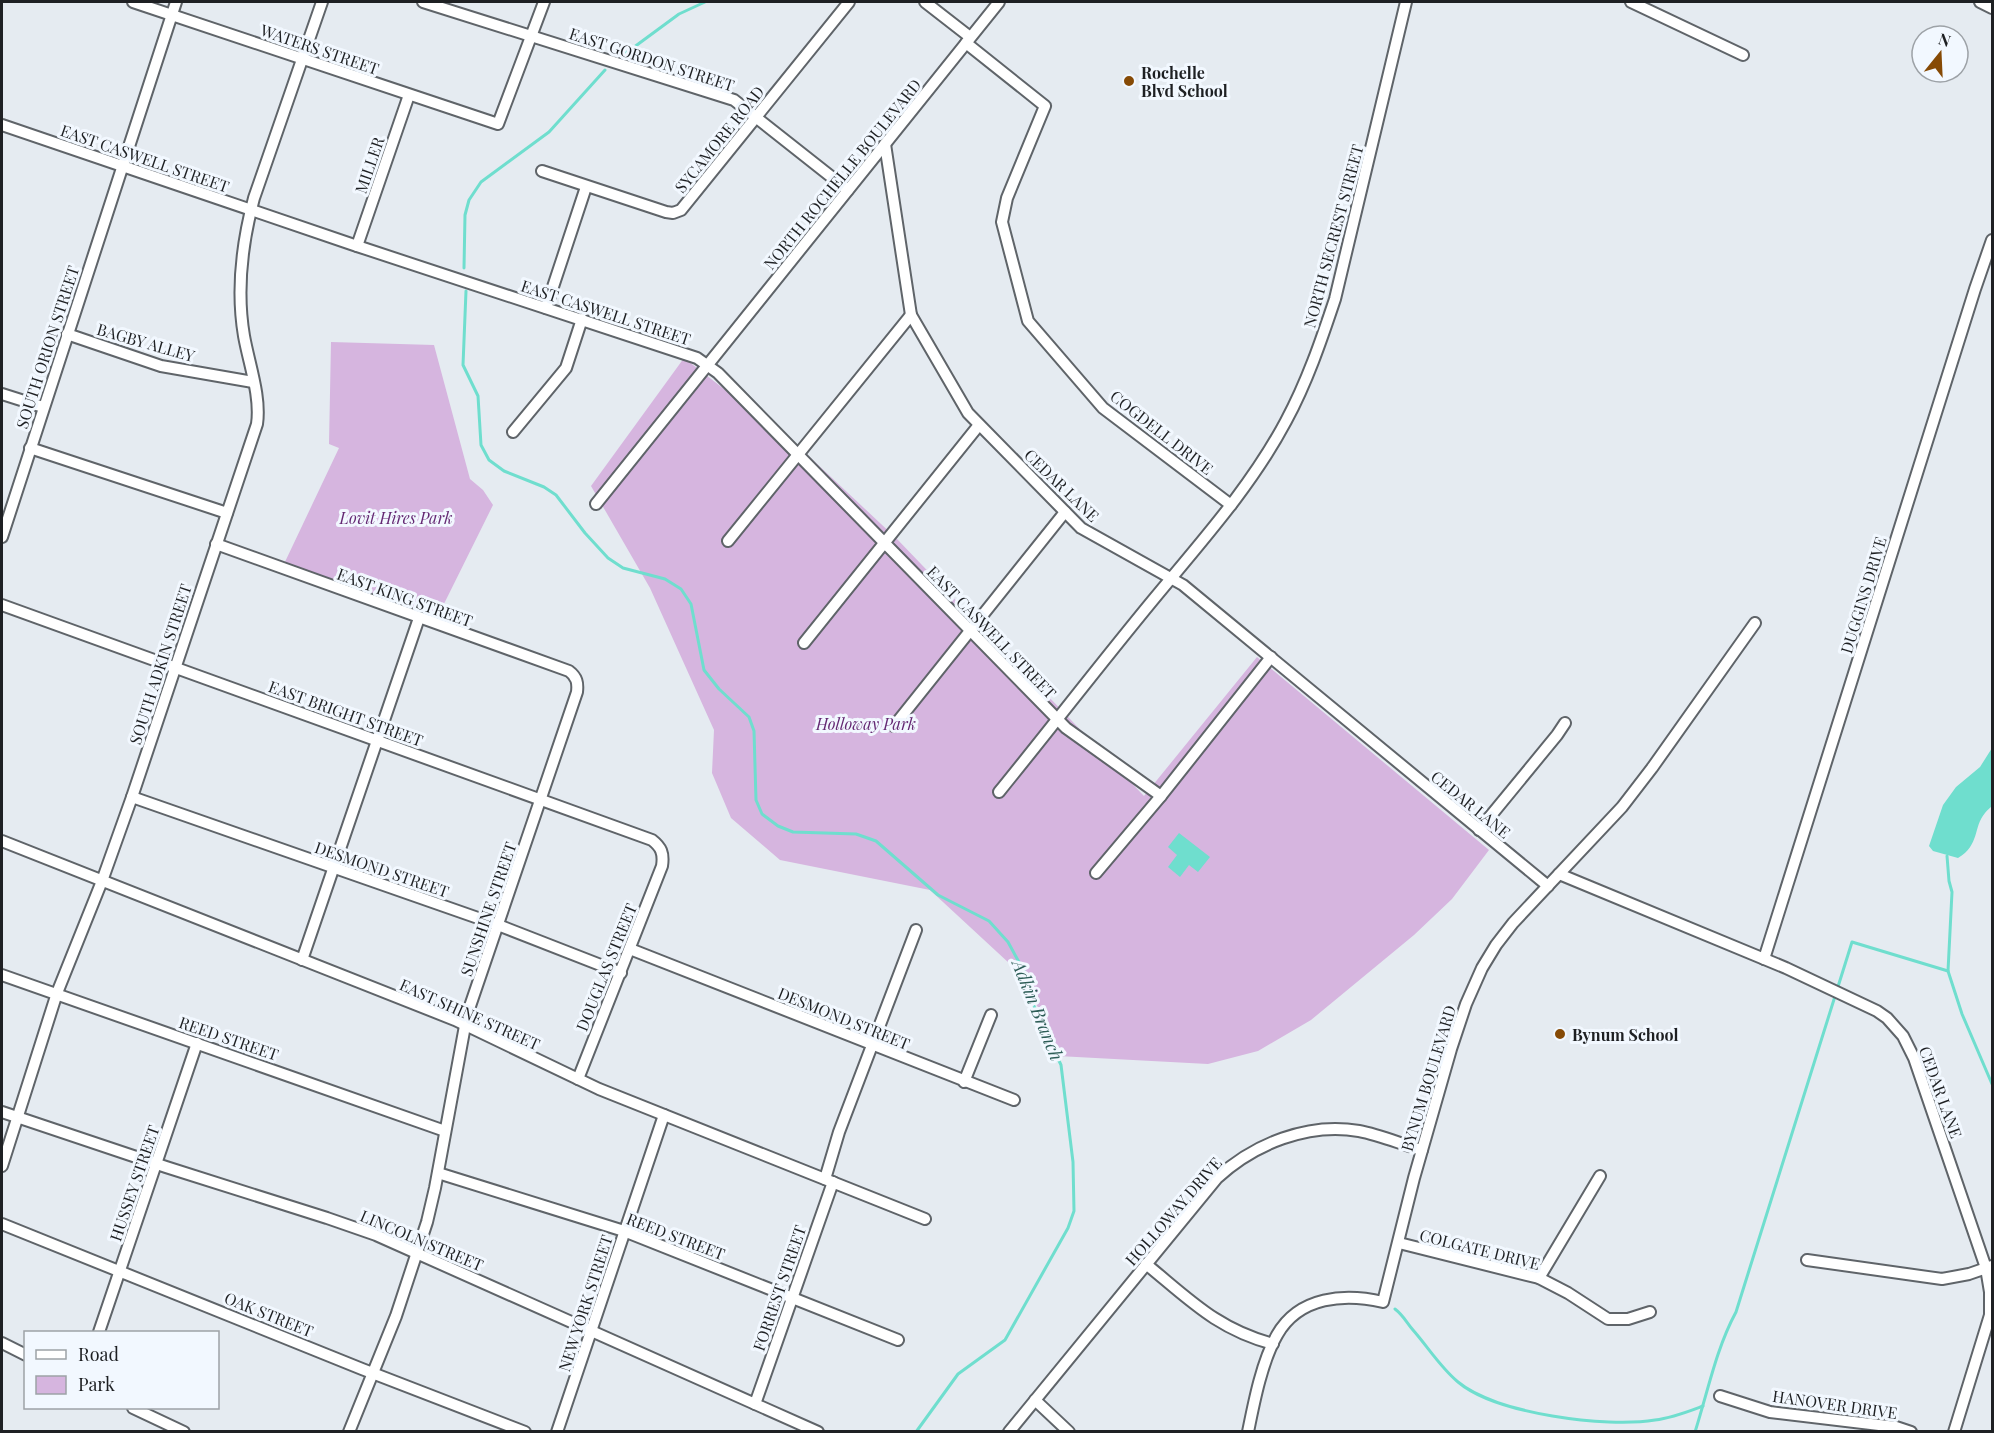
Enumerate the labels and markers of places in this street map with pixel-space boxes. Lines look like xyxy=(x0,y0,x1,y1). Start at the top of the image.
place label: Rochelle Blvd School xyxy=(1141,62,1228,101)
marker: Rochelle Blvd School xyxy=(1122,74,1136,88)
place label: Bynum School xyxy=(1572,1024,1678,1045)
marker: Bynum School xyxy=(1553,1027,1567,1041)

